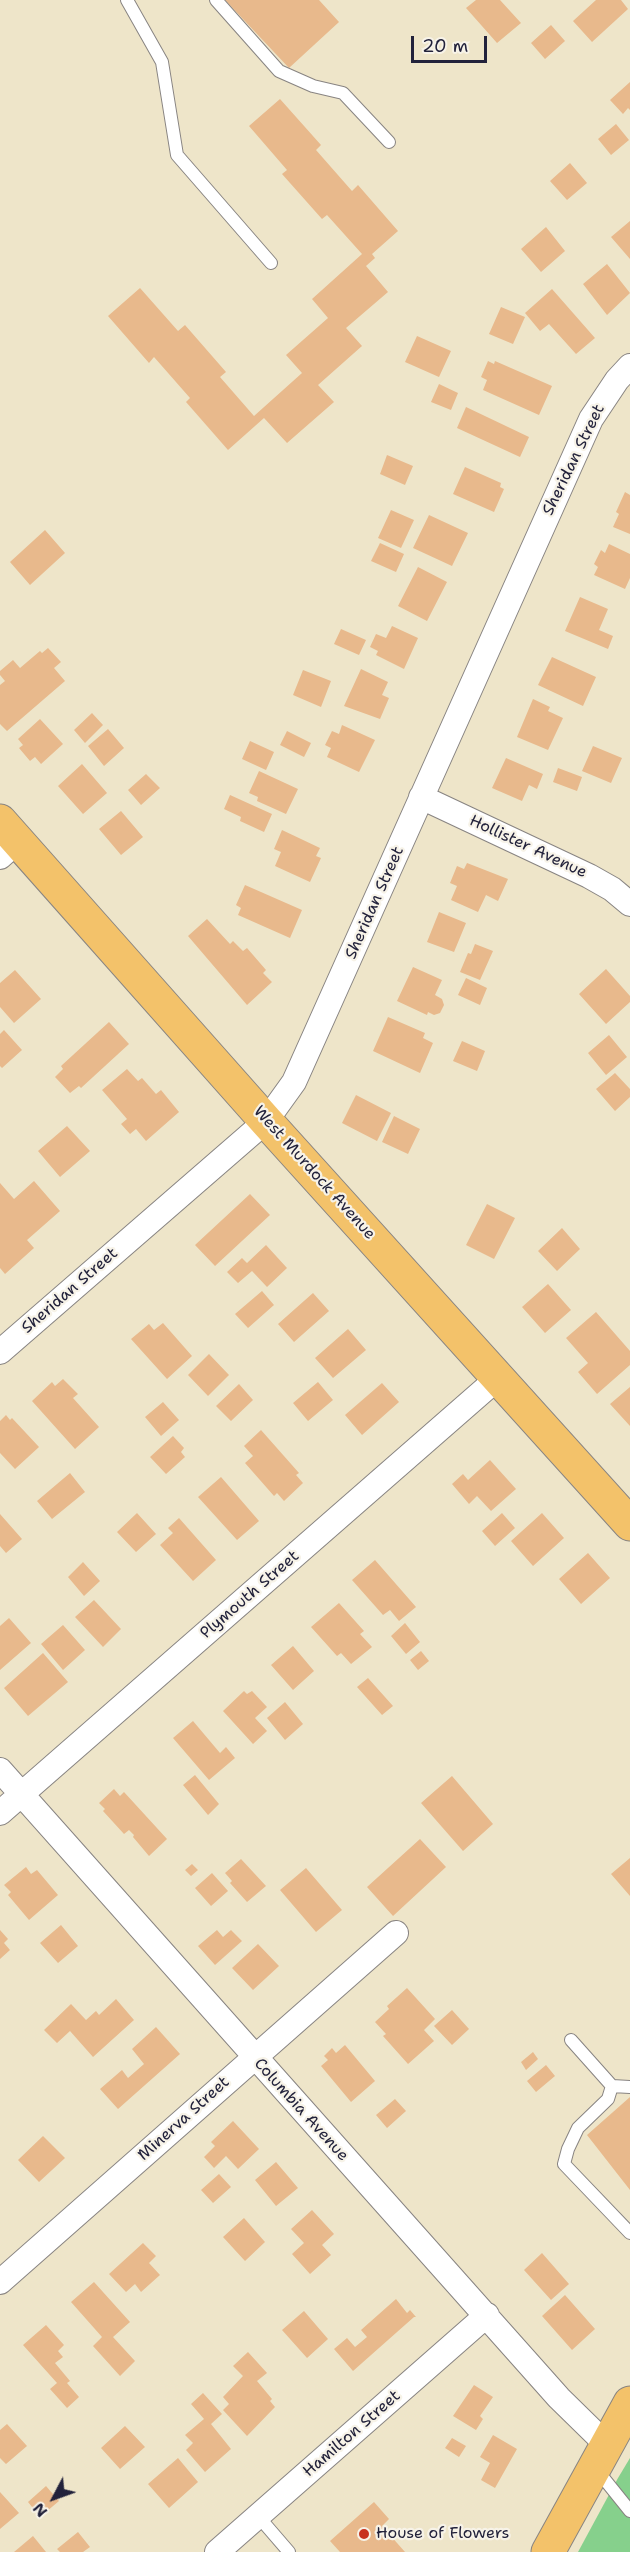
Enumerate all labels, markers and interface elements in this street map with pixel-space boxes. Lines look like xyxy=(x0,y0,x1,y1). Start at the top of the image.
scale bar xyxy=(414,24,490,62)
text: 20 m xyxy=(422,34,468,58)
street label: Sheridan Street xyxy=(539,401,609,519)
street label: Hollister Avenue xyxy=(466,811,590,883)
street label: Sheridan Street xyxy=(342,844,408,962)
street label: West Murdock Avenue xyxy=(249,1102,379,1244)
street label: Sheridan Street xyxy=(18,1244,122,1338)
street label: Plymouth Street xyxy=(197,1547,303,1643)
street label: Columbia Avenue xyxy=(250,2055,352,2165)
street label: Minerva Street xyxy=(134,2073,234,2165)
street label: Hamilton Street xyxy=(299,2387,405,2481)
north arrow xyxy=(24,2468,84,2528)
text: N xyxy=(28,2498,52,2522)
place label: House of Flowers xyxy=(376,2524,510,2544)
marker: House of Flowers xyxy=(357,2527,371,2541)

